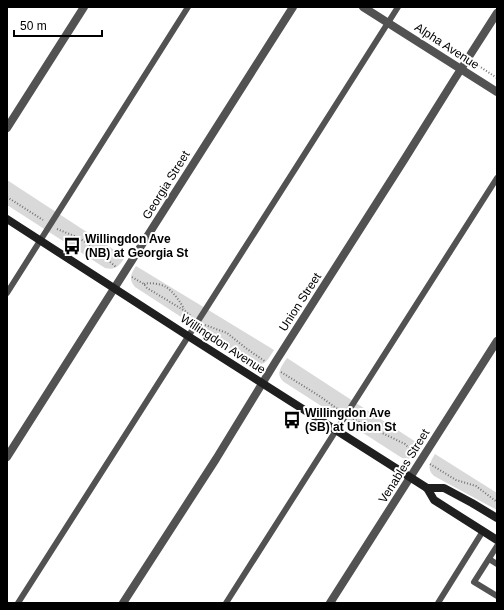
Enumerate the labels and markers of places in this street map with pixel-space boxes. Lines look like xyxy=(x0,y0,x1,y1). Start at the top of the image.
place label: Willingdon Ave (NB) at Georgia St xyxy=(85,232,188,260)
bus stop icon: Willingdon Ave (NB) at Georgia St xyxy=(62,236,82,256)
place label: Willingdon Ave (SB) at Union St xyxy=(305,406,396,434)
bus stop icon: Willingdon Ave (SB) at Union St xyxy=(282,410,302,430)

